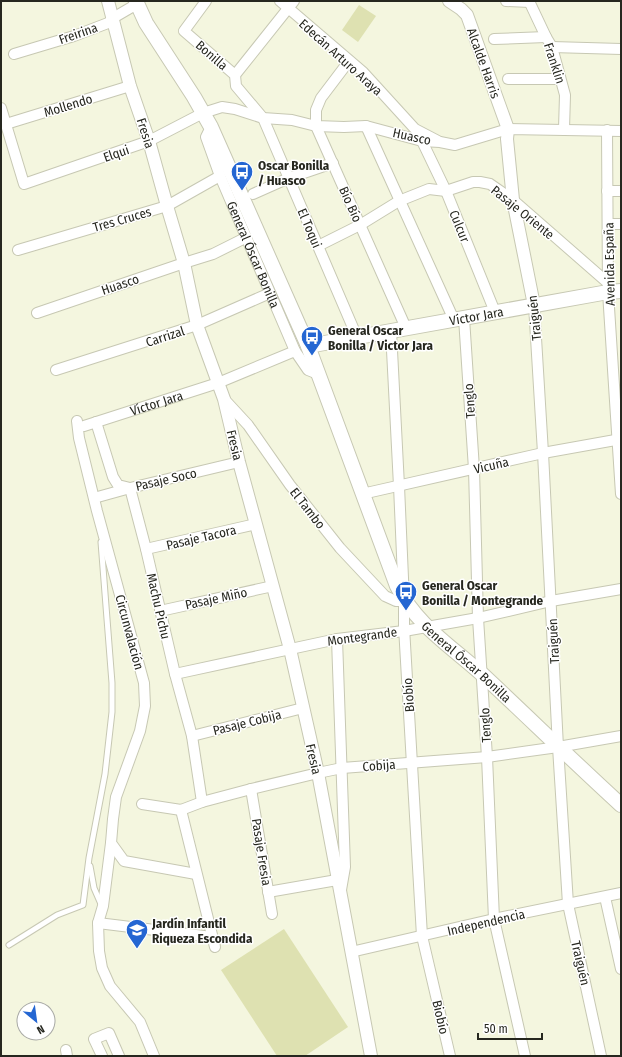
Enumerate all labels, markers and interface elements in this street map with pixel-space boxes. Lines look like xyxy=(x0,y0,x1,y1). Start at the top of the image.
street label: Edecán Arturo Araya xyxy=(296,16,385,99)
street label: Freirina xyxy=(57,20,100,47)
street label: Alcalde Harris xyxy=(464,26,503,101)
street label: Bonilla xyxy=(193,37,231,73)
street label: Franklin xyxy=(541,41,568,86)
street label: Mollendo xyxy=(42,91,94,120)
street label: Fresia xyxy=(134,116,157,150)
street label: Huasco xyxy=(391,125,433,148)
street label: Elqui xyxy=(101,142,131,165)
place label: Oscar Bonilla / Huasco xyxy=(258,158,330,188)
bus stop icon: Oscar Bonilla / Huasco xyxy=(229,159,255,192)
street label: Pasaje Oriente xyxy=(488,182,557,242)
street label: Bío Bío xyxy=(336,184,365,225)
street label: General Óscar Bonilla xyxy=(224,199,283,310)
street label: Tres Cruces xyxy=(91,204,153,235)
street label: El Toqui xyxy=(294,206,325,250)
street label: Culcur xyxy=(446,208,473,245)
street label: Avenida España xyxy=(601,222,618,306)
street label: Huasco xyxy=(99,271,141,298)
street label: Traiguén xyxy=(525,295,544,341)
street label: Víctor Jara xyxy=(448,304,505,328)
street label: Carrizal xyxy=(144,323,187,350)
place label: General Oscar Bonilla / Victor Jara xyxy=(328,323,434,353)
bus stop icon: General Oscar Bonilla / Victor Jara xyxy=(299,324,325,357)
street label: Tenglo xyxy=(461,383,478,419)
street label: Víctor Jara xyxy=(128,388,185,419)
street label: Fresia xyxy=(223,428,246,462)
street label: Vicuña xyxy=(472,454,510,477)
street label: Pasaje Soco xyxy=(134,465,198,494)
street label: El Tambo xyxy=(287,485,328,532)
street label: Pasaje Tacora xyxy=(165,522,238,553)
street label: Machu Pichu xyxy=(144,572,173,641)
place label: General Oscar Bonilla / Montegrande xyxy=(422,578,544,608)
bus stop icon: General Oscar Bonilla / Montegrande xyxy=(393,579,419,612)
street label: Pasaje Miño xyxy=(184,585,249,612)
street label: Circunvalación xyxy=(112,593,147,671)
street label: Traiguén xyxy=(545,618,562,664)
street label: General Óscar Bonilla xyxy=(418,619,514,706)
street label: Montegrande xyxy=(326,624,398,649)
street label: Biobío xyxy=(400,677,417,713)
street label: Pasaje Cobija xyxy=(211,707,283,738)
street label: Tenglo xyxy=(477,707,494,743)
street label: Fresia xyxy=(303,742,324,776)
street label: Cobija xyxy=(362,757,396,774)
street label: Pasaje Fresia xyxy=(249,817,274,887)
street label: Independencia xyxy=(446,906,526,939)
place label: Jardín Infantil Riqueza Escondida xyxy=(151,916,253,946)
school or university icon: Jardín Infantil Riqueza Escondida xyxy=(124,917,150,950)
street label: Traiguén xyxy=(568,939,593,987)
street label: Biobío xyxy=(429,999,452,1036)
north arrow xyxy=(16,1001,56,1041)
scale bar xyxy=(478,1015,542,1041)
text: N xyxy=(35,1022,47,1037)
text: 50 m xyxy=(484,1022,508,1036)

